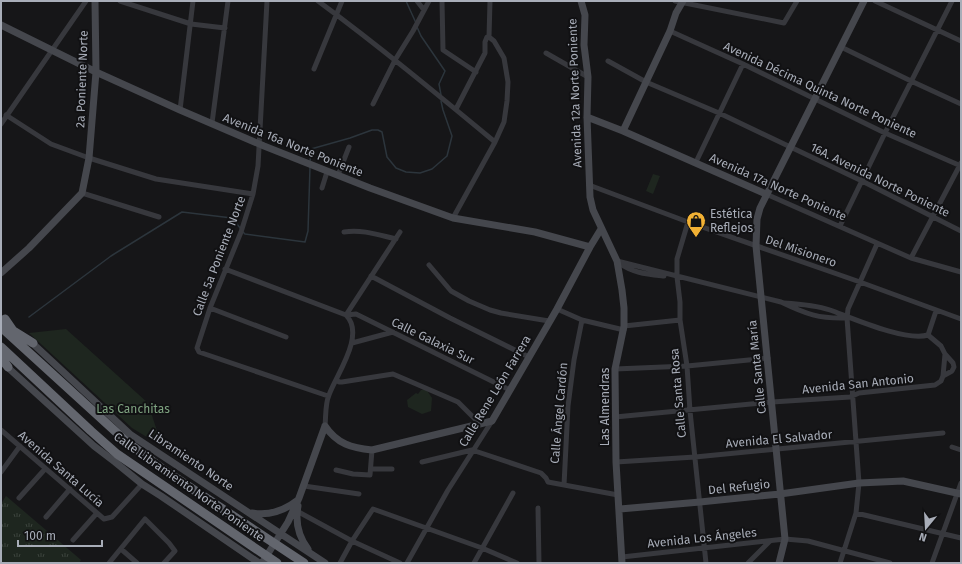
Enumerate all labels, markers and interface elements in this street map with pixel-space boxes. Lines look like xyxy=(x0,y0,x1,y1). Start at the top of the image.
street label: Avenida 12a Norte Poniente xyxy=(565,18,585,168)
street label: 2a Poniente Norte xyxy=(73,30,91,128)
street label: Avenida Décima Quinta Norte Poniente xyxy=(721,39,919,141)
street label: Avenida 16a Norte Poniente xyxy=(221,110,365,180)
street label: 16A. Avenida Norte Poniente xyxy=(808,140,952,220)
street label: Avenida 17a Norte Poniente xyxy=(707,150,849,224)
street label: Calle 5a Poniente Norte xyxy=(190,194,248,318)
place label: Estética Reflejos xyxy=(710,207,754,235)
shop icon: Estética Reflejos xyxy=(685,210,707,238)
street label: Del Misionero xyxy=(763,232,839,270)
street label: Calle Galaxia Sur xyxy=(389,315,477,367)
street label: Calle Santa María xyxy=(745,319,769,415)
street label: Calle Rene León Farrera xyxy=(456,333,534,449)
street label: Calle Santa Rosa xyxy=(667,348,689,438)
street label: Calle Ángel Cardón xyxy=(547,362,570,464)
street label: Las Almendras xyxy=(598,367,612,446)
street label: Avenida San Antonio xyxy=(801,371,915,397)
park label: Las Canchitas xyxy=(96,402,170,416)
street label: Libramiento Norte xyxy=(146,426,236,494)
street label: Avenida El Salvador xyxy=(725,427,833,451)
street label: Avenida Santa Lucía xyxy=(15,428,107,510)
street label: Calle Libramiento Norte Poniente xyxy=(111,429,267,545)
street label: Del Refugio xyxy=(707,477,771,497)
north arrow xyxy=(906,508,946,548)
scale bar xyxy=(18,522,102,548)
street label: Avenida Los Ángeles xyxy=(646,524,758,551)
text: 100 m xyxy=(24,529,56,543)
text: N xyxy=(918,530,929,544)

